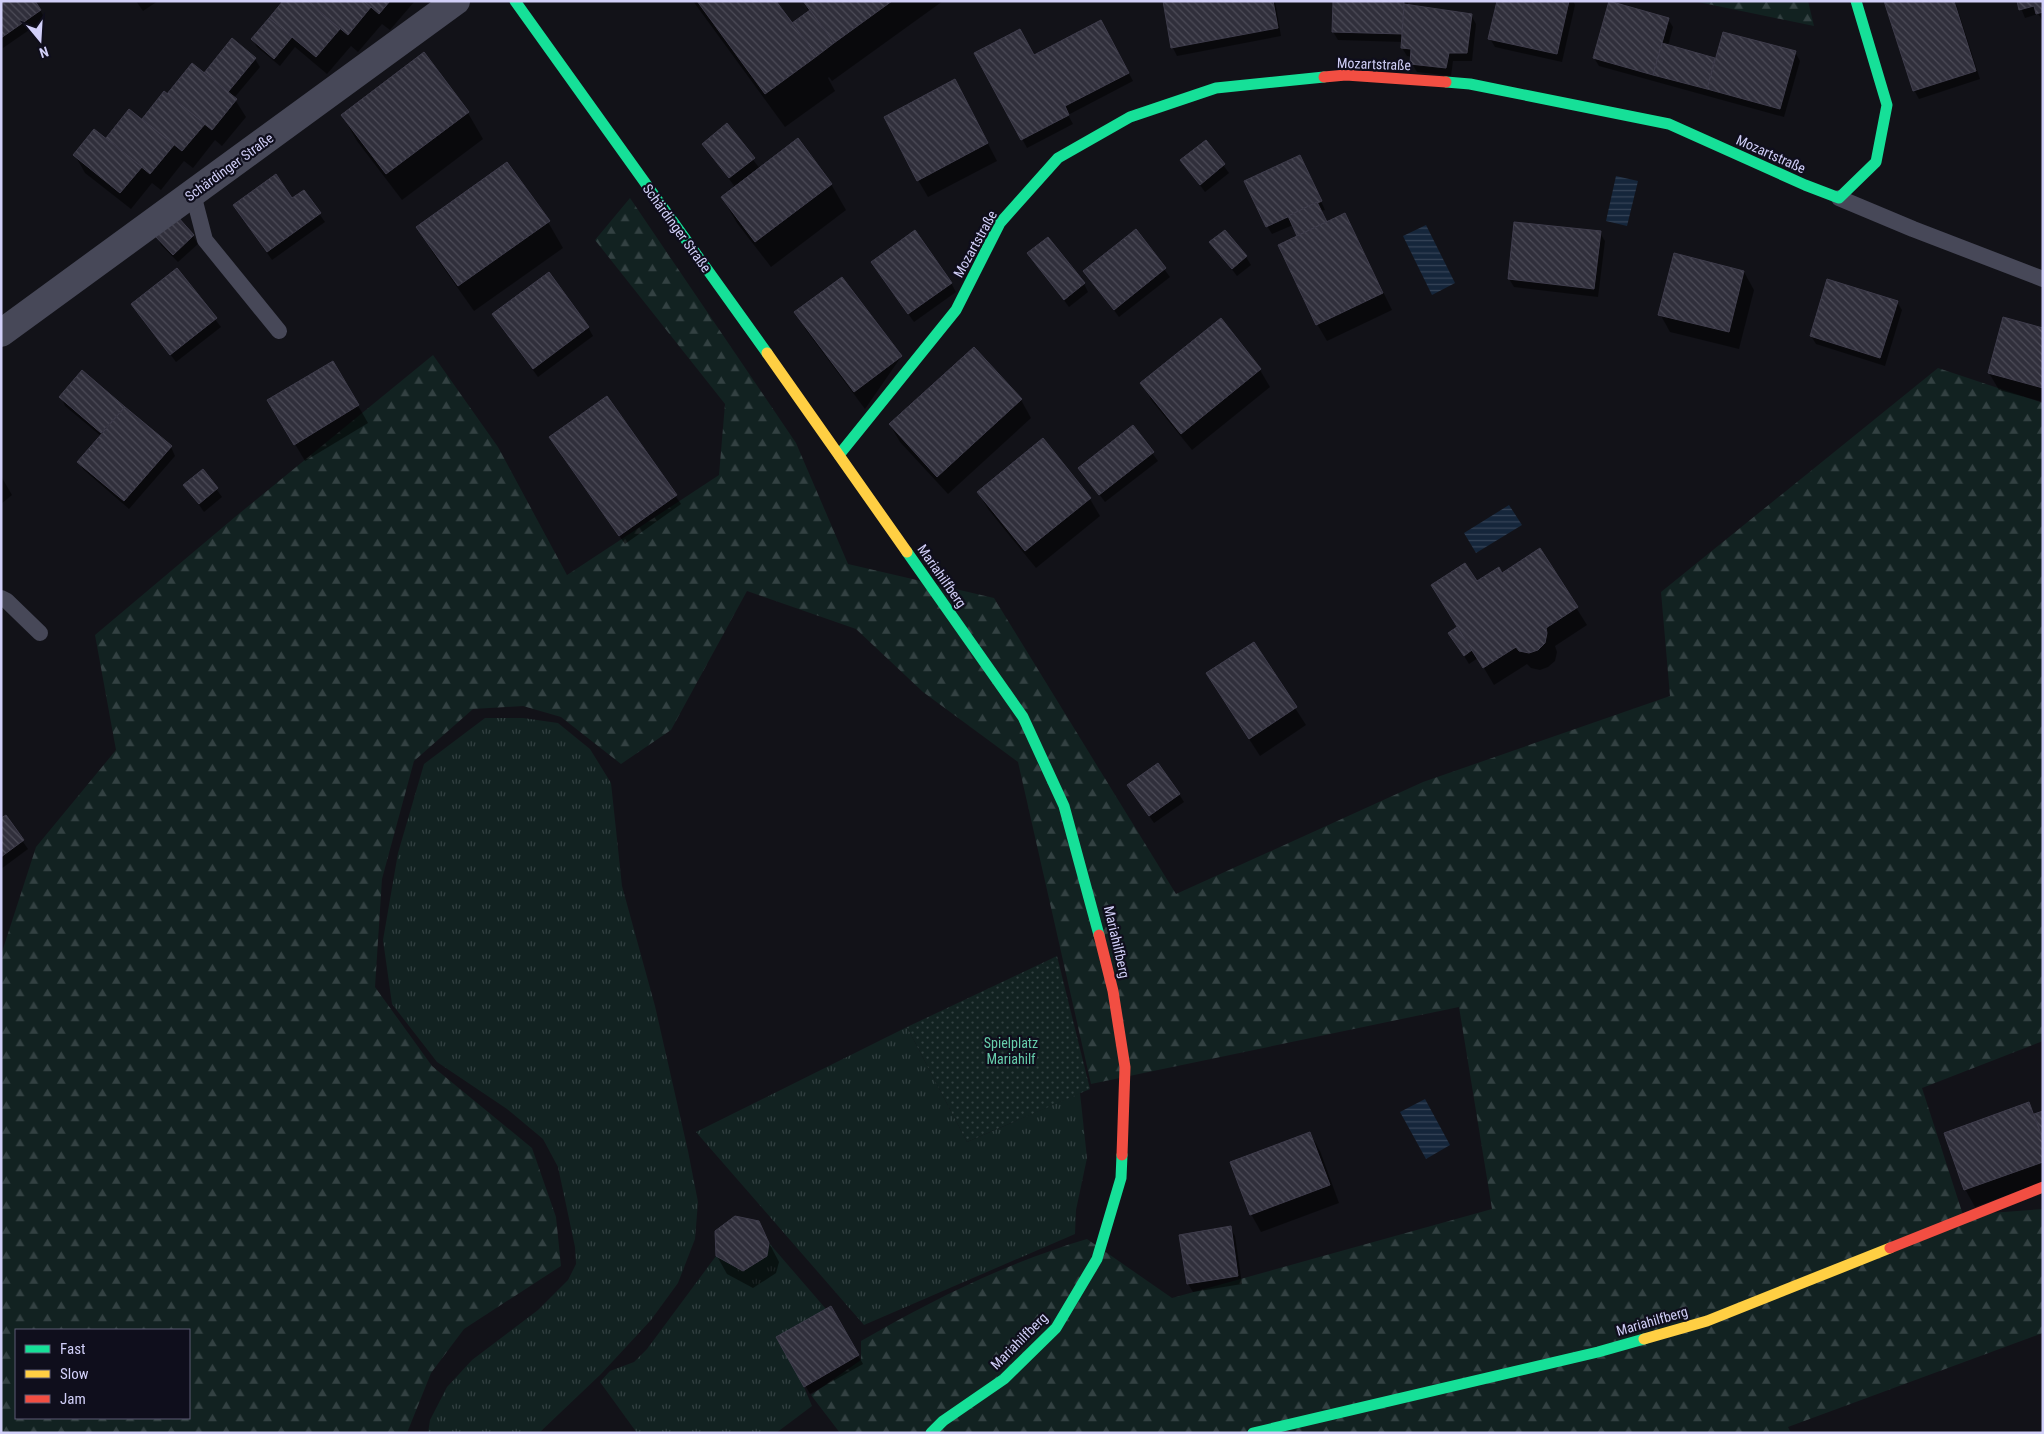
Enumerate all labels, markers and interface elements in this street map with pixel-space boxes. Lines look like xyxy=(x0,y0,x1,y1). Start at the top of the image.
north arrow xyxy=(15,15,65,65)
text: N xyxy=(37,43,51,61)
street label: Mozartstraße xyxy=(1337,55,1412,73)
street label: Schärdinger Straße xyxy=(182,129,277,204)
street label: Mozartstraße xyxy=(1734,132,1809,177)
street label: Schärdinger Straße xyxy=(640,181,715,276)
street label: Mozartstraße xyxy=(950,207,1000,280)
street label: Mariahilfberg xyxy=(914,541,970,611)
street label: Mariahilfberg xyxy=(1101,904,1133,980)
park label: Spielplatz Mariahilf xyxy=(984,1035,1038,1067)
street label: Mariahilfberg xyxy=(1614,1303,1690,1339)
street label: Mariahilfberg xyxy=(987,1309,1051,1373)
legend xyxy=(15,1329,190,1419)
text: Fast xyxy=(60,1340,85,1358)
text: Slow xyxy=(60,1365,89,1383)
text: Jam xyxy=(60,1390,86,1408)

